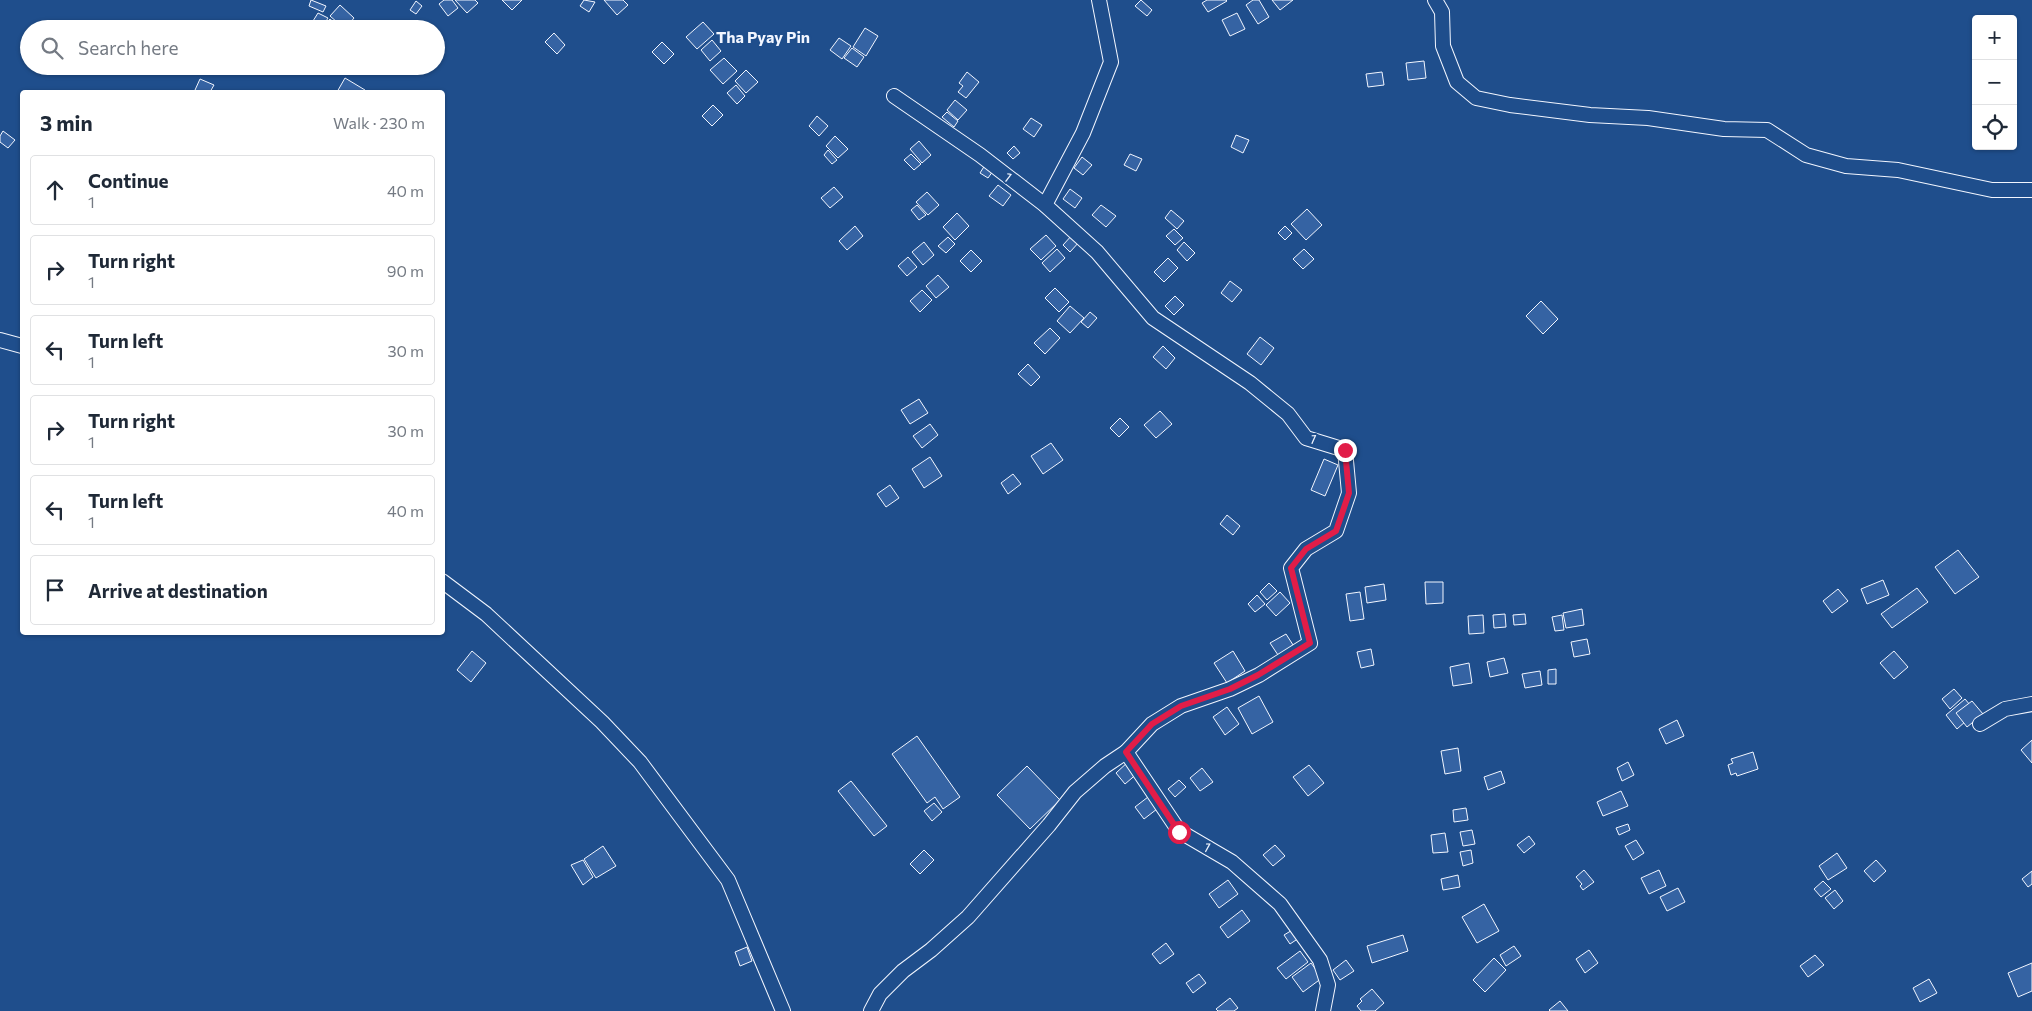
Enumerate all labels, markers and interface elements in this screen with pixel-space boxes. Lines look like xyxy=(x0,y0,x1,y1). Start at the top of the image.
map controls xyxy=(1972,15,2017,150)
button: + xyxy=(1972,15,2017,60)
search box xyxy=(20,20,445,75)
district label: Tha Pyay Pin xyxy=(716,27,810,46)
icon: search xyxy=(38,34,66,62)
text: Search here xyxy=(78,36,178,59)
button: − xyxy=(1972,60,2017,105)
button: locate xyxy=(1972,105,2017,150)
text: 3 min xyxy=(40,110,93,135)
text: Walk · 230 m xyxy=(333,113,425,132)
street label: 1 xyxy=(1001,168,1016,185)
text: Continue xyxy=(88,169,168,192)
icon: ahead xyxy=(41,176,69,204)
text: 40 m xyxy=(387,181,424,200)
text: 1 xyxy=(88,192,95,211)
text: Turn right xyxy=(88,249,175,272)
icon: right xyxy=(41,256,69,284)
text: 90 m xyxy=(387,261,424,280)
text: 1 xyxy=(88,272,95,291)
text: Turn left xyxy=(88,329,163,352)
icon: left xyxy=(41,336,69,364)
text: 30 m xyxy=(387,341,424,360)
text: 1 xyxy=(88,352,95,371)
text: Turn right xyxy=(88,409,175,432)
icon: right xyxy=(41,416,69,444)
text: 30 m xyxy=(387,421,424,440)
street label: 1 xyxy=(1307,430,1319,448)
text: 1 xyxy=(88,432,95,451)
route end xyxy=(1334,439,1357,462)
text: Turn left xyxy=(88,489,163,512)
icon: left xyxy=(41,496,69,524)
text: 40 m xyxy=(387,501,424,520)
text: 1 xyxy=(88,512,95,531)
icon: arrive xyxy=(41,576,69,604)
text: Arrive at destination xyxy=(88,579,268,602)
route start xyxy=(1168,821,1191,844)
street label: 1 xyxy=(1200,838,1214,855)

